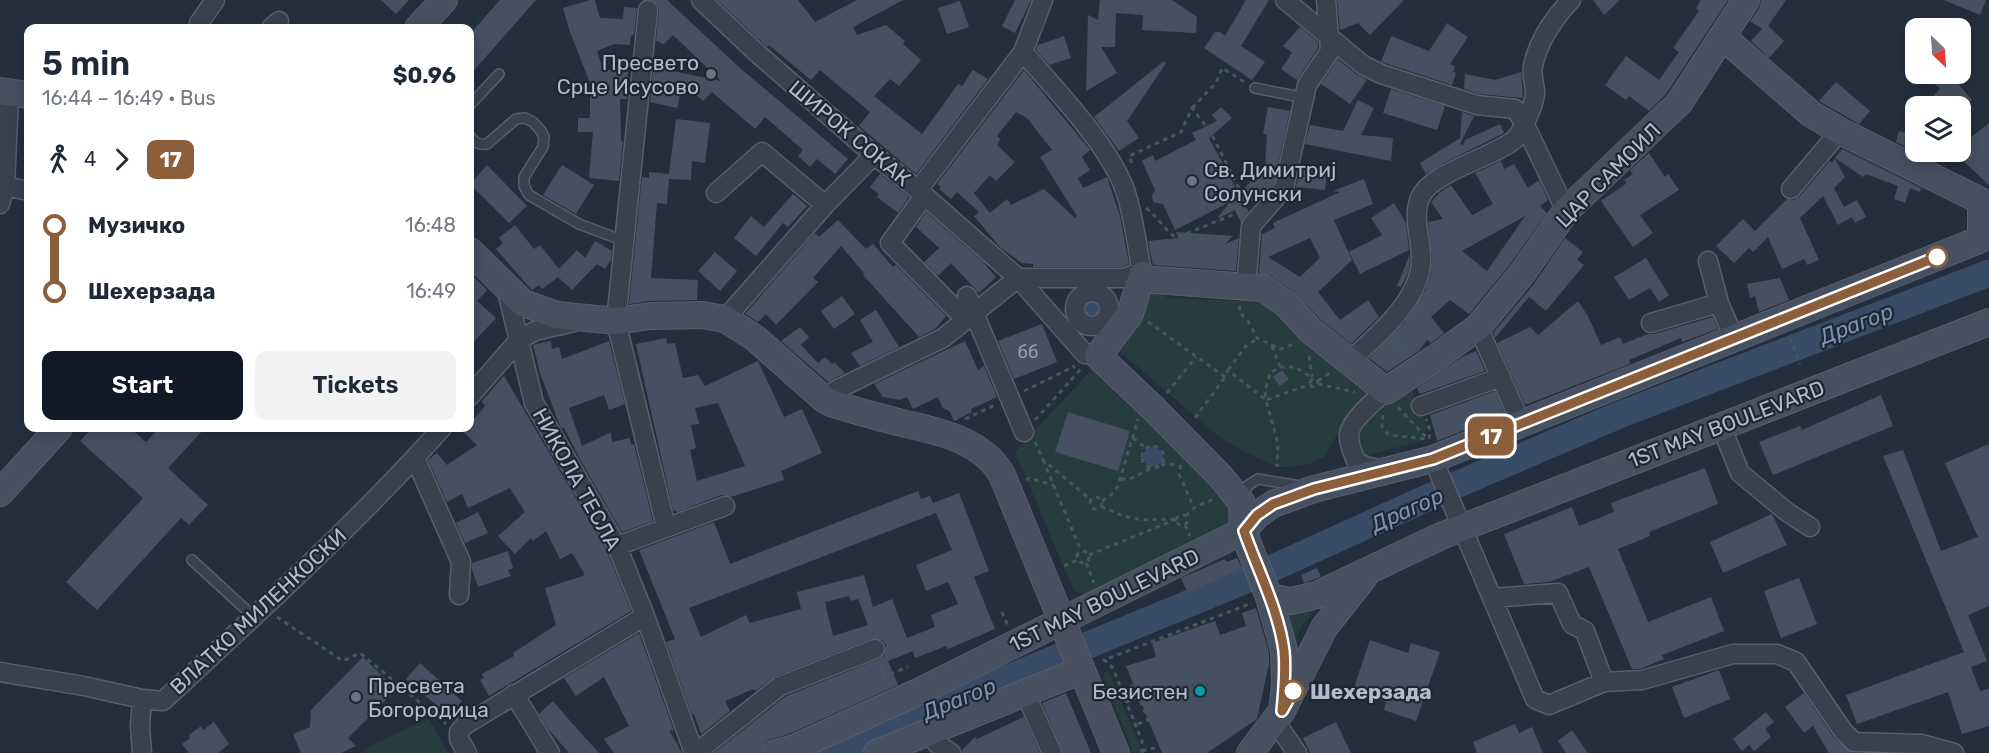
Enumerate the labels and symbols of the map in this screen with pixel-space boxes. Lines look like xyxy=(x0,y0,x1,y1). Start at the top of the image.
north arrow xyxy=(1905,18,1971,84)
place label: Пресвето Срце Исусово xyxy=(557,50,699,99)
marker: Пресвето Срце Исусово xyxy=(704,67,718,81)
street label: ШИРОК СОКАК xyxy=(784,75,916,191)
street label: ЦАР САМОИЛ xyxy=(1551,118,1665,232)
place label: Св. Димитриј Солунски xyxy=(1204,157,1336,206)
marker: Св. Димитриј Солунски xyxy=(1185,174,1199,188)
unlabelled marker xyxy=(1926,246,1948,268)
water label: Драгор xyxy=(1813,298,1897,351)
house number: бб xyxy=(1018,341,1038,363)
street label: 1ST MAY BOULEVARD xyxy=(1624,375,1828,473)
street label: НИКОЛА ТЕСЛА xyxy=(528,403,626,555)
line badge: 17 xyxy=(1464,416,1518,456)
water label: Драгор xyxy=(1365,482,1448,539)
street label: ВЛАТКО МИЛЕНКОСКИ xyxy=(165,523,351,699)
street label: 1ST MAY BOULEVARD xyxy=(1005,543,1203,657)
water label: Драгор xyxy=(917,672,1000,727)
place label: Пресвета Богородица xyxy=(368,673,489,722)
place label: Безистен xyxy=(1092,679,1188,704)
place label: Шехерзада xyxy=(1310,679,1432,704)
marker: Шехерзада xyxy=(1282,680,1304,702)
marker: Безистен xyxy=(1193,684,1207,698)
marker: Пресвета Богородица xyxy=(349,690,363,704)

